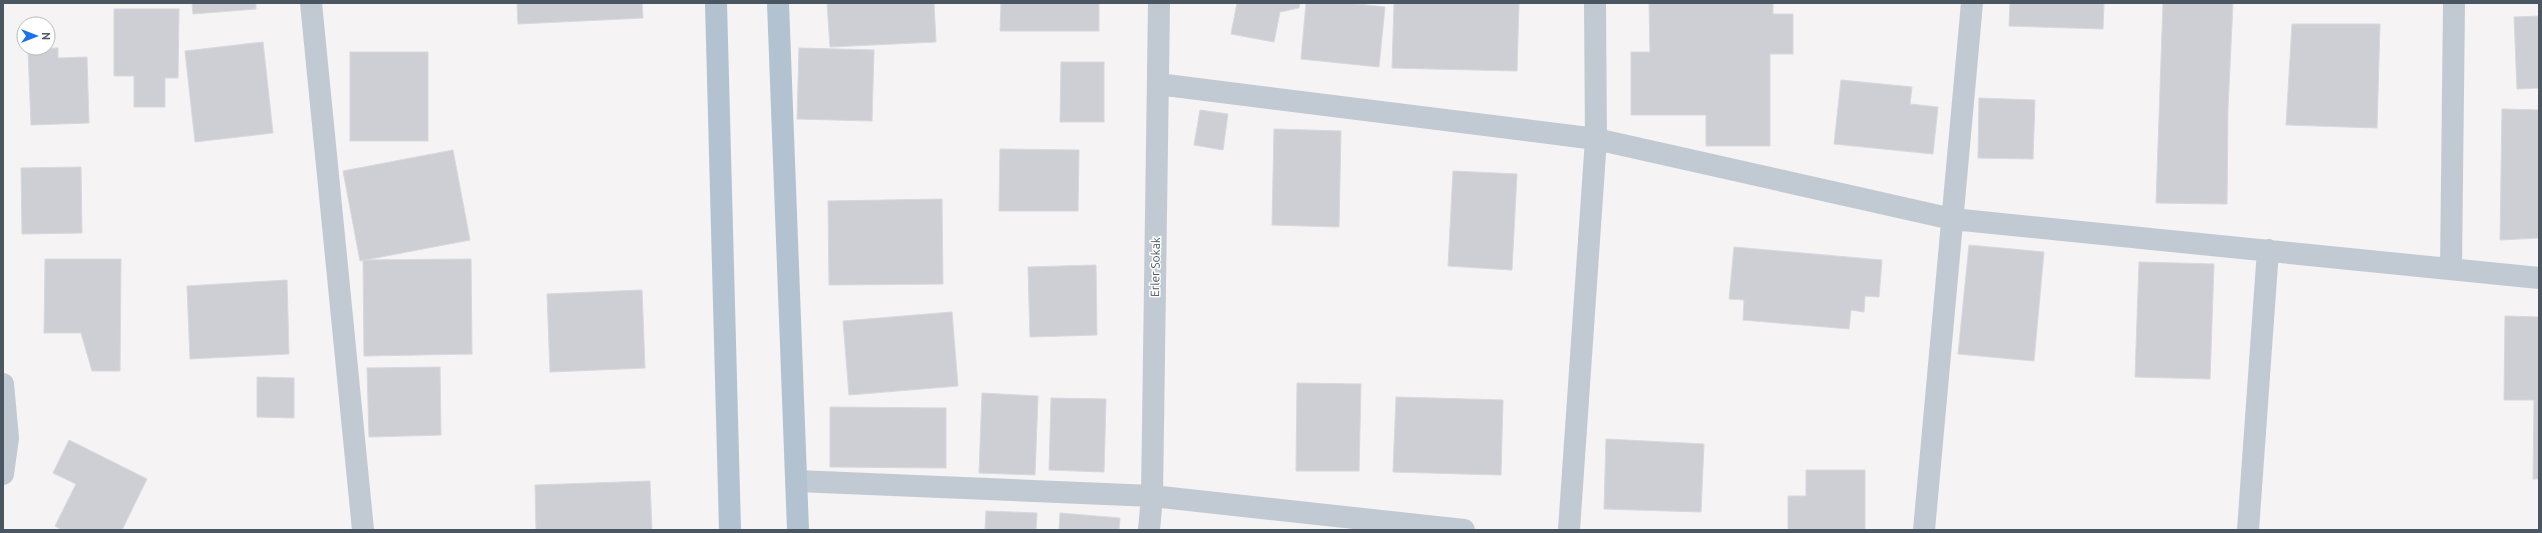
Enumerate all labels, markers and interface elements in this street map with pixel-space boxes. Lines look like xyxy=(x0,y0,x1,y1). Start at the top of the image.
north arrow xyxy=(16,16,56,56)
text: N xyxy=(40,32,52,40)
street label: Erler Sokak xyxy=(1148,237,1162,297)

